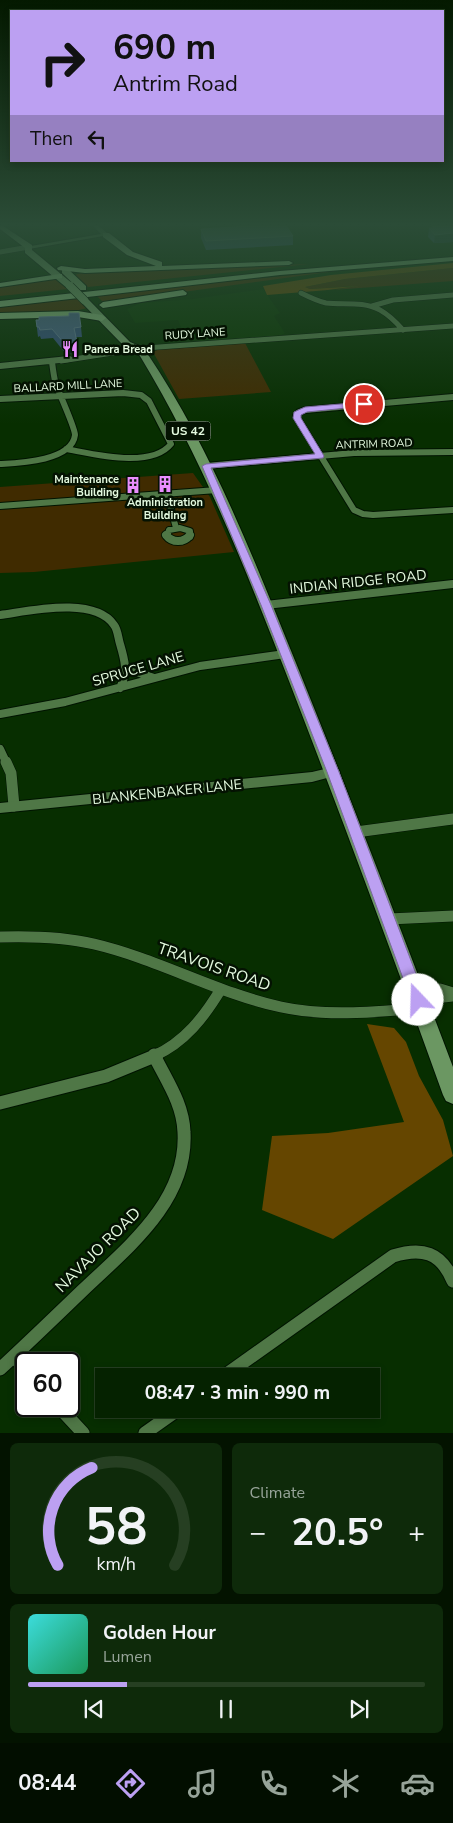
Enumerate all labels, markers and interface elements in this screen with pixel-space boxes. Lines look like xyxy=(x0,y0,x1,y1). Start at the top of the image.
text: 690 m xyxy=(113,24,216,71)
icon: right xyxy=(30,30,95,95)
text: Antrim Road xyxy=(113,69,238,99)
icon: left xyxy=(83,125,111,153)
text: Then xyxy=(30,126,73,152)
street label: RUDY LANE xyxy=(164,324,226,344)
restaurant icon: Panera Bread xyxy=(60,339,80,359)
place label: Panera Bread xyxy=(84,342,153,357)
street label: BALLARD MILL LANE xyxy=(13,376,123,396)
pin xyxy=(343,383,385,425)
icon: arrive xyxy=(350,390,378,418)
road number: US 42 xyxy=(166,422,210,441)
street label: ANTRIM ROAD xyxy=(335,435,413,453)
place label: Maintenance Building xyxy=(54,472,119,500)
building icon: Administration Building xyxy=(155,474,175,494)
building icon: Maintenance Building xyxy=(123,475,143,495)
place label: Administration Building xyxy=(127,495,203,523)
street label: INDIAN RIDGE ROAD xyxy=(288,565,428,599)
street label: SPRUCE LANE xyxy=(90,647,186,691)
street label: BLANKENBAKER LANE xyxy=(91,775,243,809)
street label: TRAVOIS ROAD xyxy=(155,937,273,997)
position arrow xyxy=(391,973,443,1025)
street label: NAVAJO ROAD xyxy=(50,1202,146,1298)
speed limit sign: 60 xyxy=(15,1352,80,1417)
text: 08:47 · 3 min · 990 m xyxy=(145,1380,330,1406)
text: Climate xyxy=(250,1482,305,1504)
text: 58 xyxy=(85,1491,147,1562)
text: 20.5° xyxy=(291,1507,383,1558)
text: − xyxy=(250,1514,266,1552)
text: + xyxy=(408,1514,425,1552)
text: km/h xyxy=(96,1552,135,1576)
text: Golden Hour xyxy=(103,1620,216,1646)
text: Lumen xyxy=(103,1646,152,1668)
icon: previous xyxy=(80,1695,108,1723)
icon: pause xyxy=(212,1695,240,1723)
icon: next xyxy=(345,1695,373,1723)
icon: directions xyxy=(113,1766,148,1801)
icon: music xyxy=(185,1766,220,1801)
icon: phone xyxy=(256,1766,291,1801)
icon: climate xyxy=(328,1766,363,1801)
icon: car xyxy=(400,1766,435,1801)
text: 08:44 xyxy=(18,1768,77,1798)

